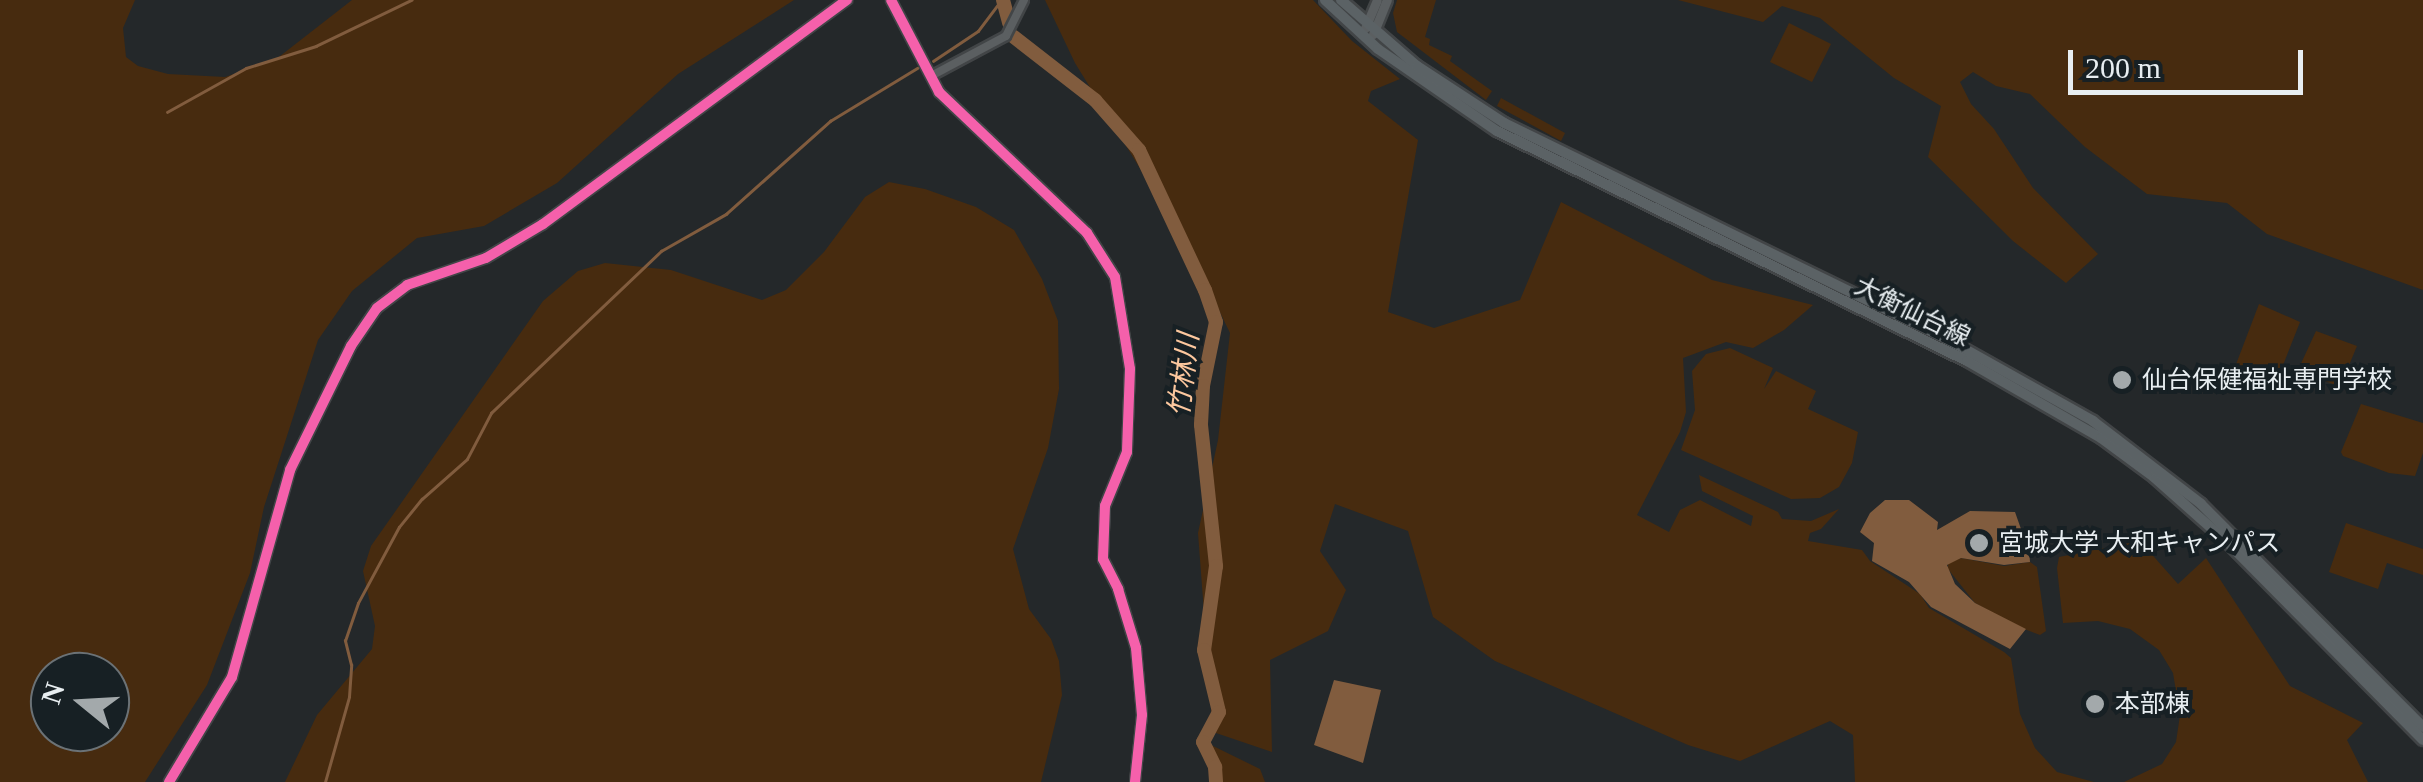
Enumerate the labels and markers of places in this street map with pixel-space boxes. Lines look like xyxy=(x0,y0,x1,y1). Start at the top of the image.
place label: 仙台保健福祉専門学校 xyxy=(2142,365,2392,395)
marker: 仙台保健福祉専門学校 xyxy=(2111,369,2133,391)
place label: 宮城大学 大和キャンパス xyxy=(1999,528,2280,558)
marker: 宮城大学 大和キャンパス xyxy=(1968,532,1990,554)
place label: 本部棟 xyxy=(2115,689,2190,719)
marker: 本部棟 xyxy=(2084,693,2106,715)

